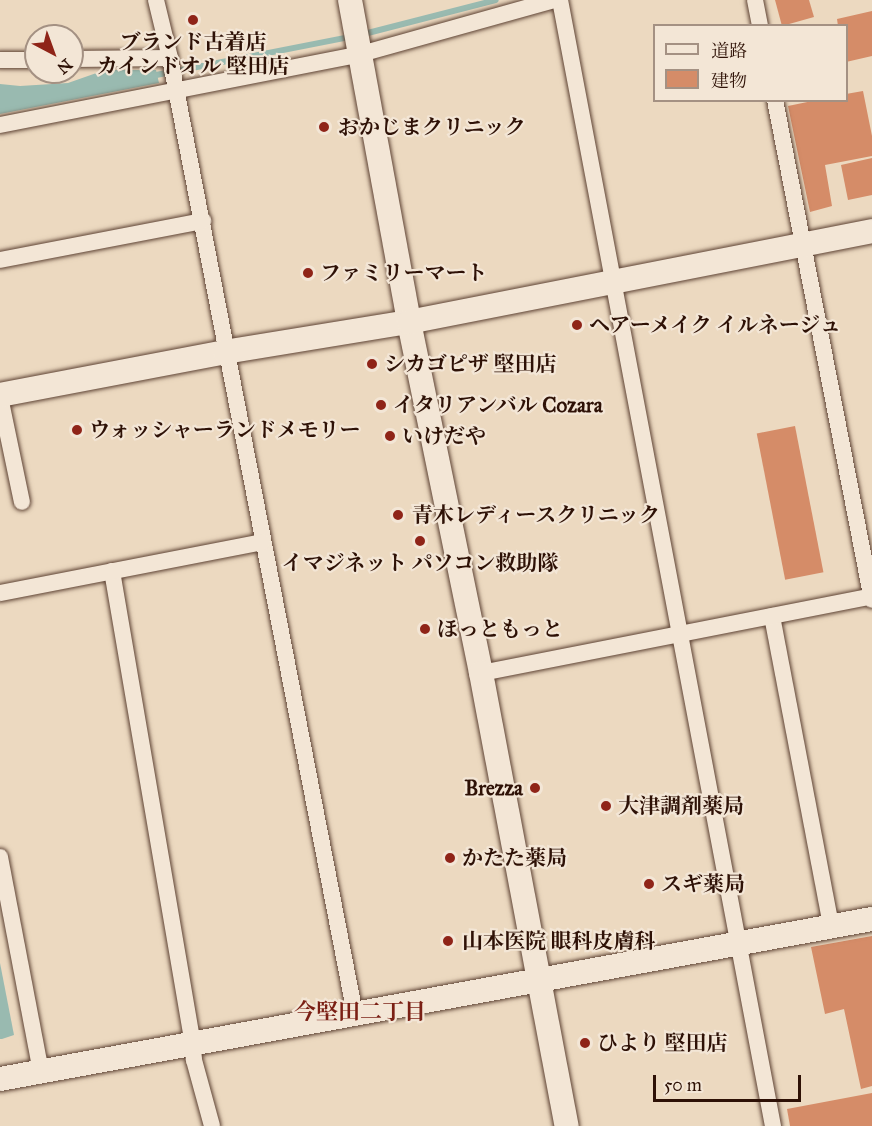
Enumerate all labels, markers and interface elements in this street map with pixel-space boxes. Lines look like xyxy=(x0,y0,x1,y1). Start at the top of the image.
marker: ブランド古着店 カインドオル 堅田店 xyxy=(186,13,200,27)
north arrow xyxy=(24,24,84,84)
legend xyxy=(653,24,848,102)
place label: ブランド古着店 カインドオル 堅田店 xyxy=(96,29,290,79)
text: 道路 xyxy=(711,40,747,62)
text: N xyxy=(53,55,76,78)
text: 建物 xyxy=(711,70,747,92)
place label: おかじまクリニック xyxy=(338,114,527,140)
marker: おかじまクリニック xyxy=(315,118,333,136)
place label: ファミリーマート xyxy=(320,260,488,286)
marker: ファミリーマート xyxy=(301,266,315,280)
place label: ヘアーメイク イルネージュ xyxy=(589,312,845,338)
marker: ヘアーメイク イルネージュ xyxy=(570,318,584,332)
place label: シカゴピザ 堅田店 xyxy=(384,351,557,377)
marker: シカゴピザ 堅田店 xyxy=(365,357,379,371)
place label: イタリアンバル Cozara xyxy=(393,392,605,418)
marker: イタリアンバル Cozara xyxy=(374,398,388,412)
place label: ウォッシャーランドメモリー xyxy=(89,417,362,443)
marker: ウォッシャーランドメモリー xyxy=(70,423,84,437)
place label: いけだや xyxy=(402,423,486,449)
marker: いけだや xyxy=(383,429,397,443)
place label: 青木レディースクリニック xyxy=(412,502,664,528)
marker: 青木レディースクリニック xyxy=(389,506,407,524)
marker: イマジネット パソコン救助隊 xyxy=(413,534,427,548)
place label: イマジネット パソコン救助隊 xyxy=(281,550,559,576)
place label: ほっともっと xyxy=(437,616,563,642)
marker: ほっともっと xyxy=(418,622,432,636)
place label: Brezza xyxy=(464,775,523,801)
marker: Brezza xyxy=(528,781,542,795)
place label: 大津調剤薬局 xyxy=(618,793,744,819)
marker: 大津調剤薬局 xyxy=(599,799,613,813)
place label: かたた薬局 xyxy=(462,845,567,871)
marker: かたた薬局 xyxy=(443,851,457,865)
place label: スギ薬局 xyxy=(661,871,745,897)
marker: スギ薬局 xyxy=(642,877,656,891)
place label: 山本医院 眼科皮膚科 xyxy=(462,928,656,954)
marker: 山本医院 眼科皮膚科 xyxy=(439,932,457,950)
district label: 今堅田二丁目 xyxy=(294,999,426,1025)
place label: ひより 堅田店 xyxy=(597,1030,728,1056)
marker: ひより 堅田店 xyxy=(578,1036,592,1050)
scale bar xyxy=(656,1063,804,1101)
text: 50 m xyxy=(664,1074,702,1096)

